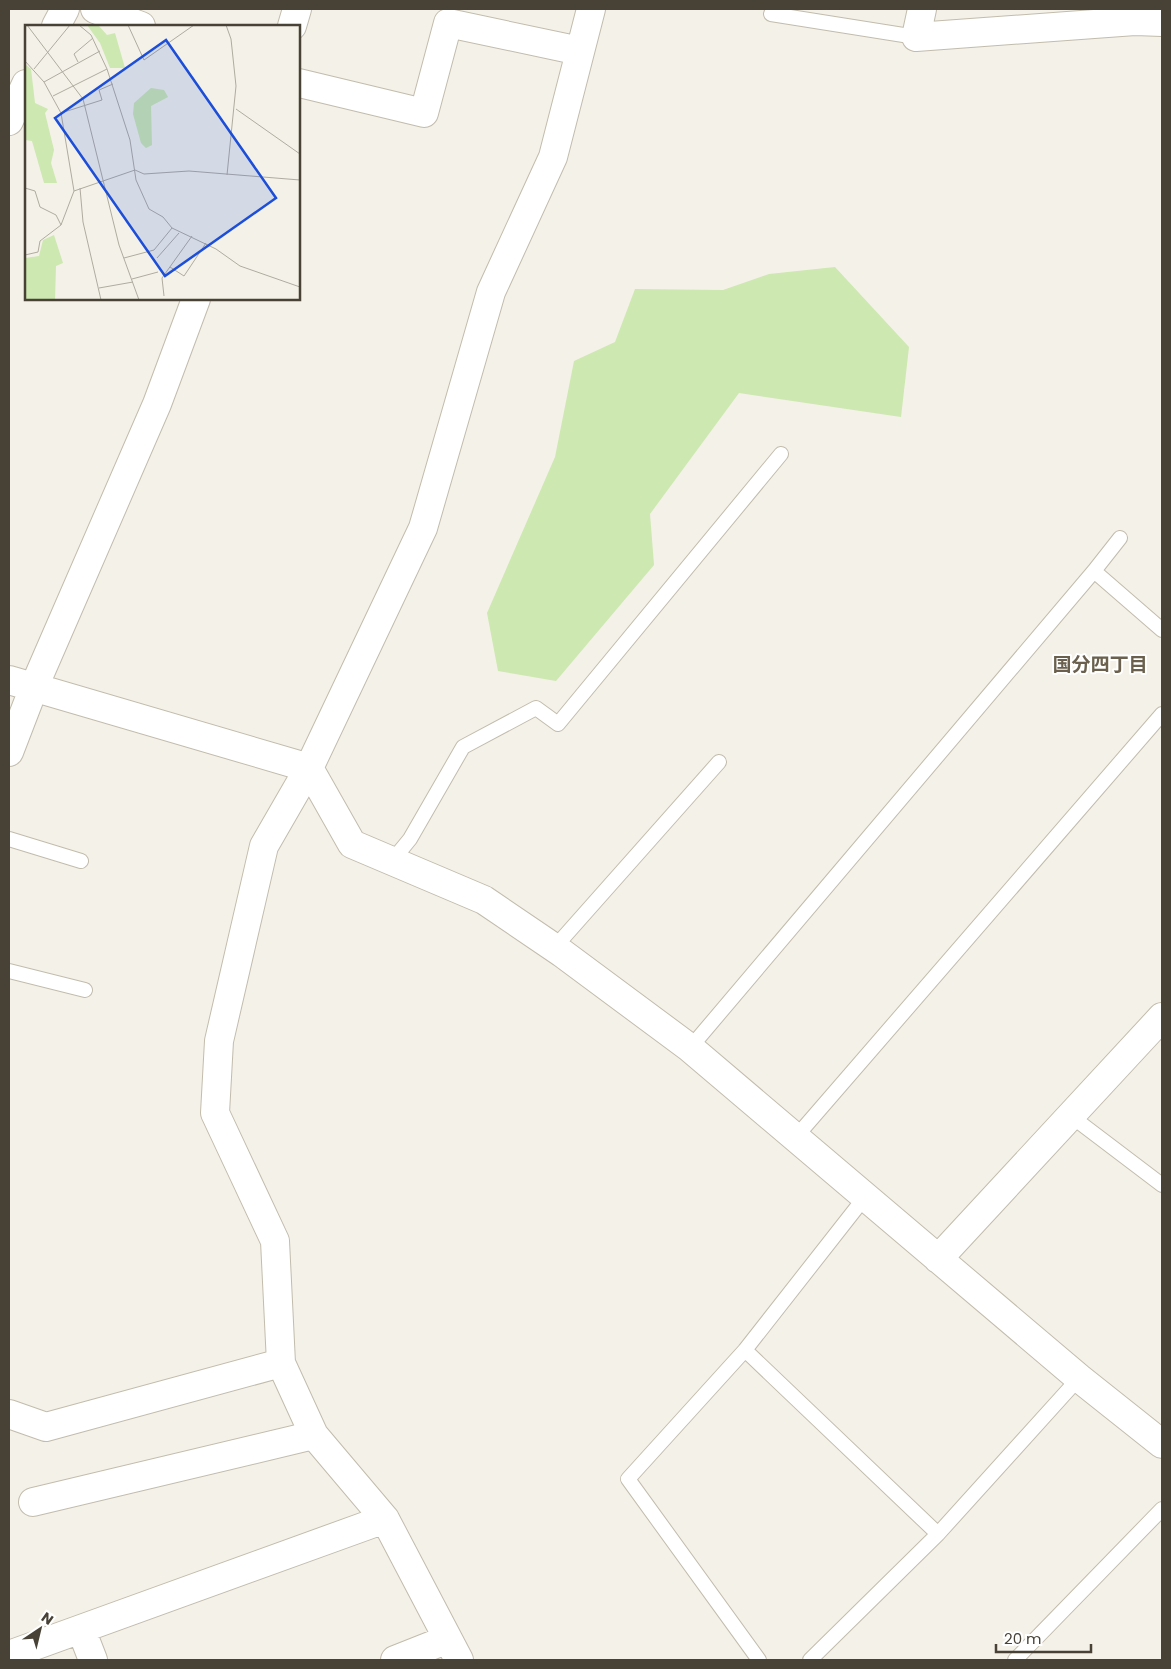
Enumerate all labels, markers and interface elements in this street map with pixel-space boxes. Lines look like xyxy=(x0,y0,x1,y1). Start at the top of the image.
inset map xyxy=(25,25,300,300)
district label: 国分四丁目 xyxy=(1052,651,1148,678)
north arrow xyxy=(15,1604,65,1654)
text: N xyxy=(37,1607,58,1630)
scale bar xyxy=(996,1622,1091,1654)
text: 20 m xyxy=(1004,1628,1042,1649)

